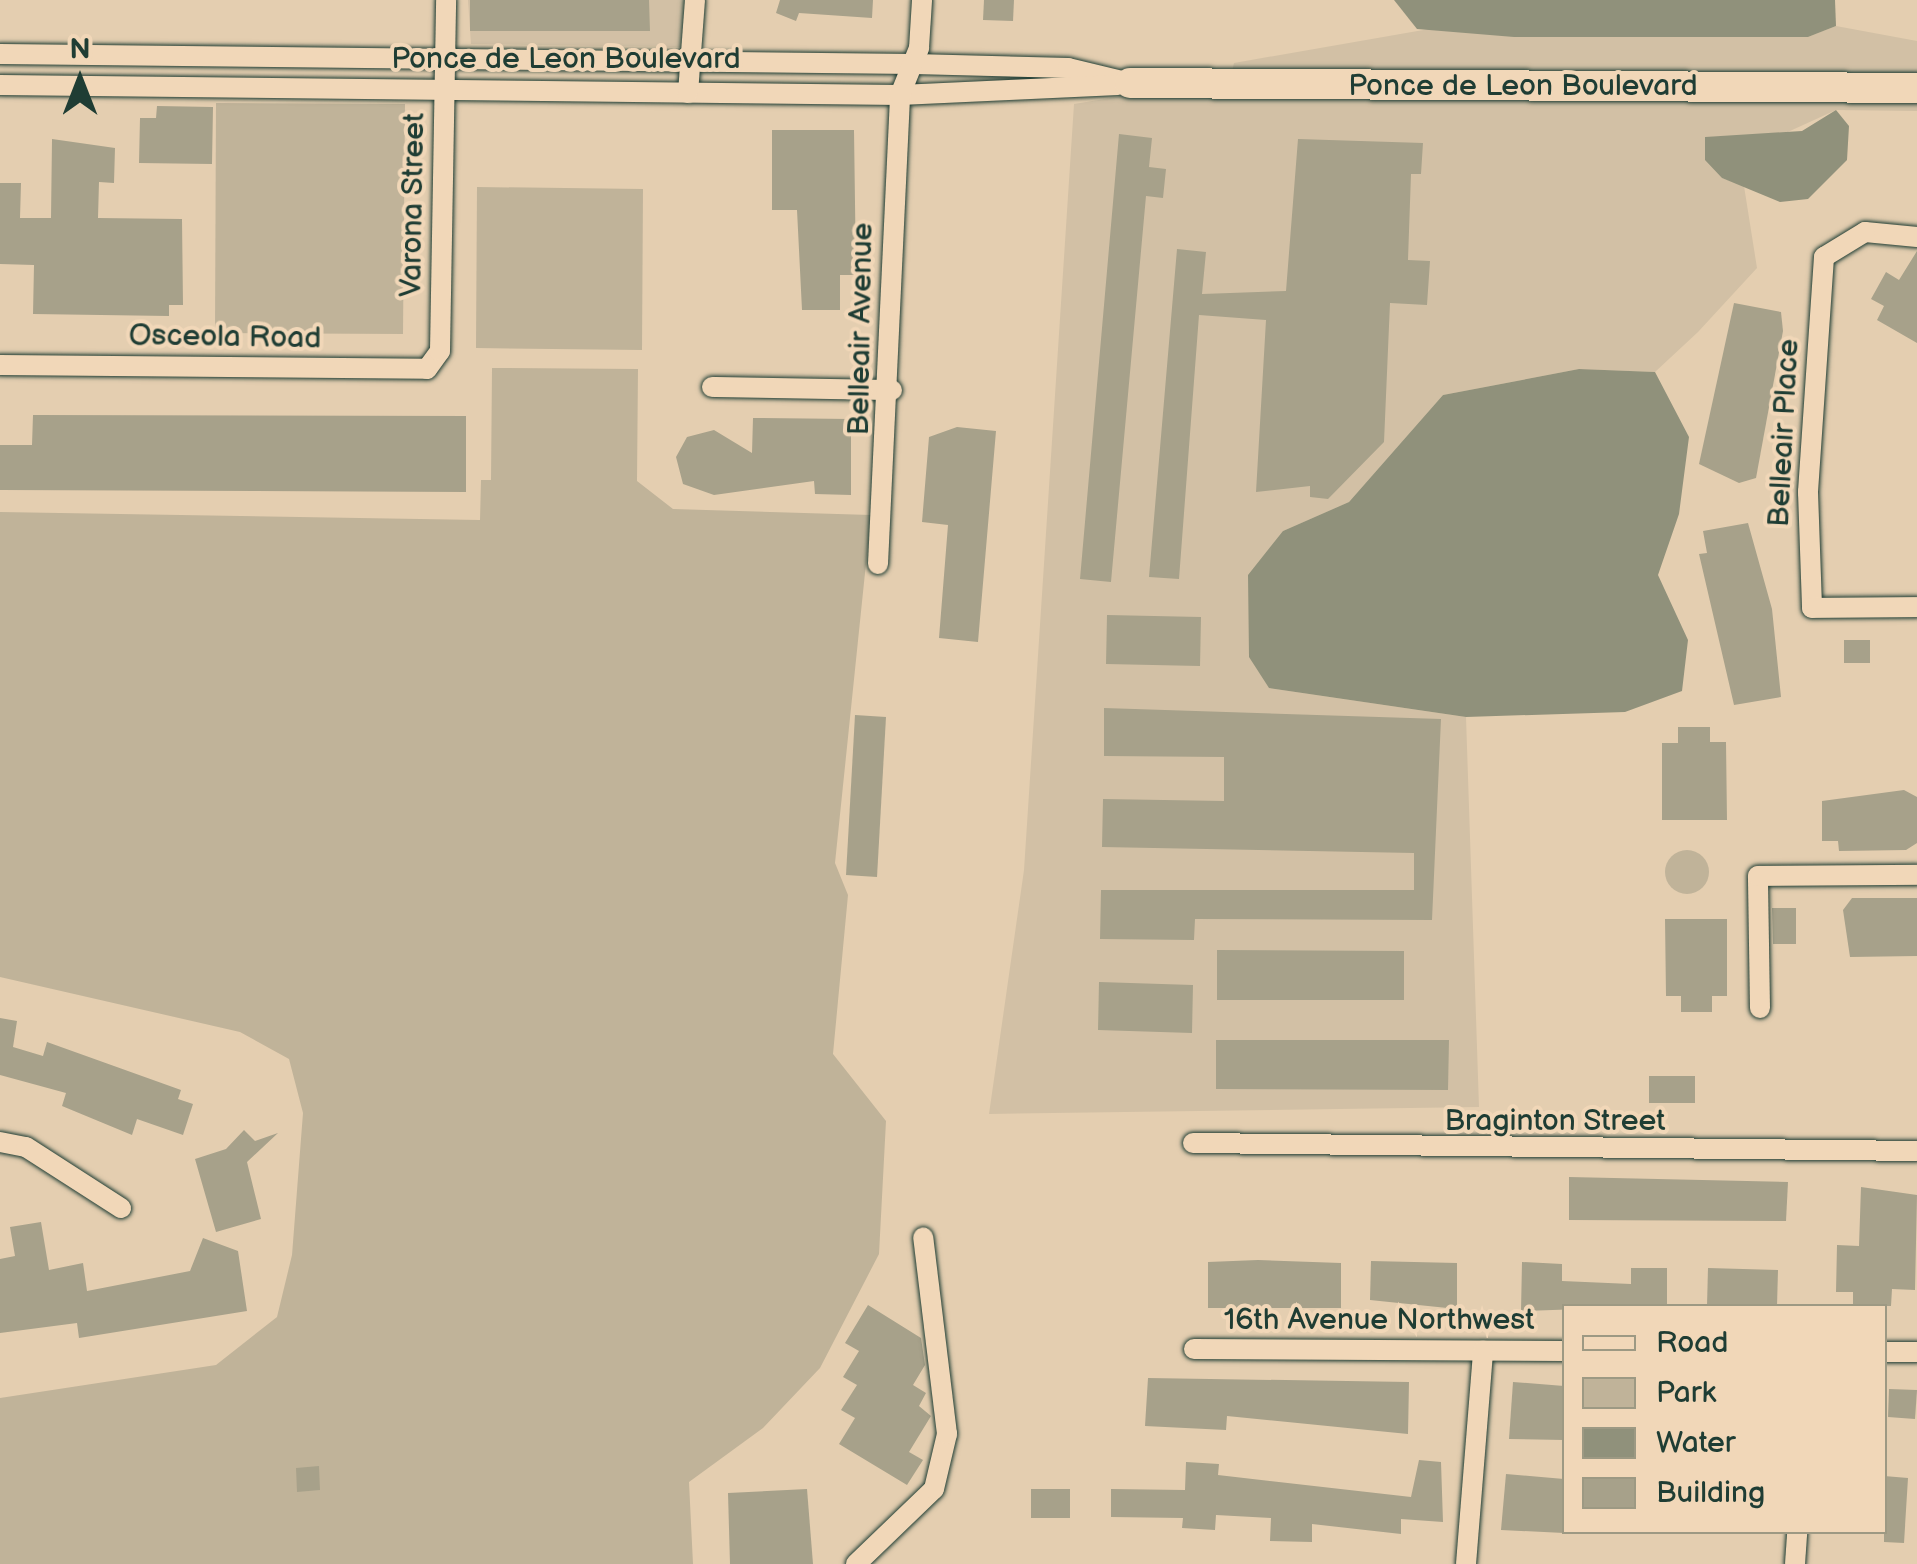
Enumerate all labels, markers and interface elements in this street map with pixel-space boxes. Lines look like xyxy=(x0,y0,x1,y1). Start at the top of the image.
north arrow xyxy=(30,30,130,130)
text: N xyxy=(69,33,91,66)
street label: Ponce de Leon Boulevard xyxy=(391,41,741,77)
street label: Ponce de Leon Boulevard xyxy=(1348,68,1698,104)
street label: Varona Street xyxy=(393,112,433,298)
street label: Belleair Avenue xyxy=(841,222,881,436)
street label: Osceola Road xyxy=(128,317,322,357)
street label: Belleair Place xyxy=(1761,338,1807,528)
street label: Braginton Street xyxy=(1444,1103,1666,1139)
street label: 16th Avenue Northwest xyxy=(1224,1302,1534,1338)
legend xyxy=(1562,1304,1887,1534)
text: Road xyxy=(1656,1325,1729,1361)
text: Park xyxy=(1656,1375,1716,1411)
text: Water xyxy=(1656,1425,1736,1461)
text: Building xyxy=(1656,1475,1765,1511)

